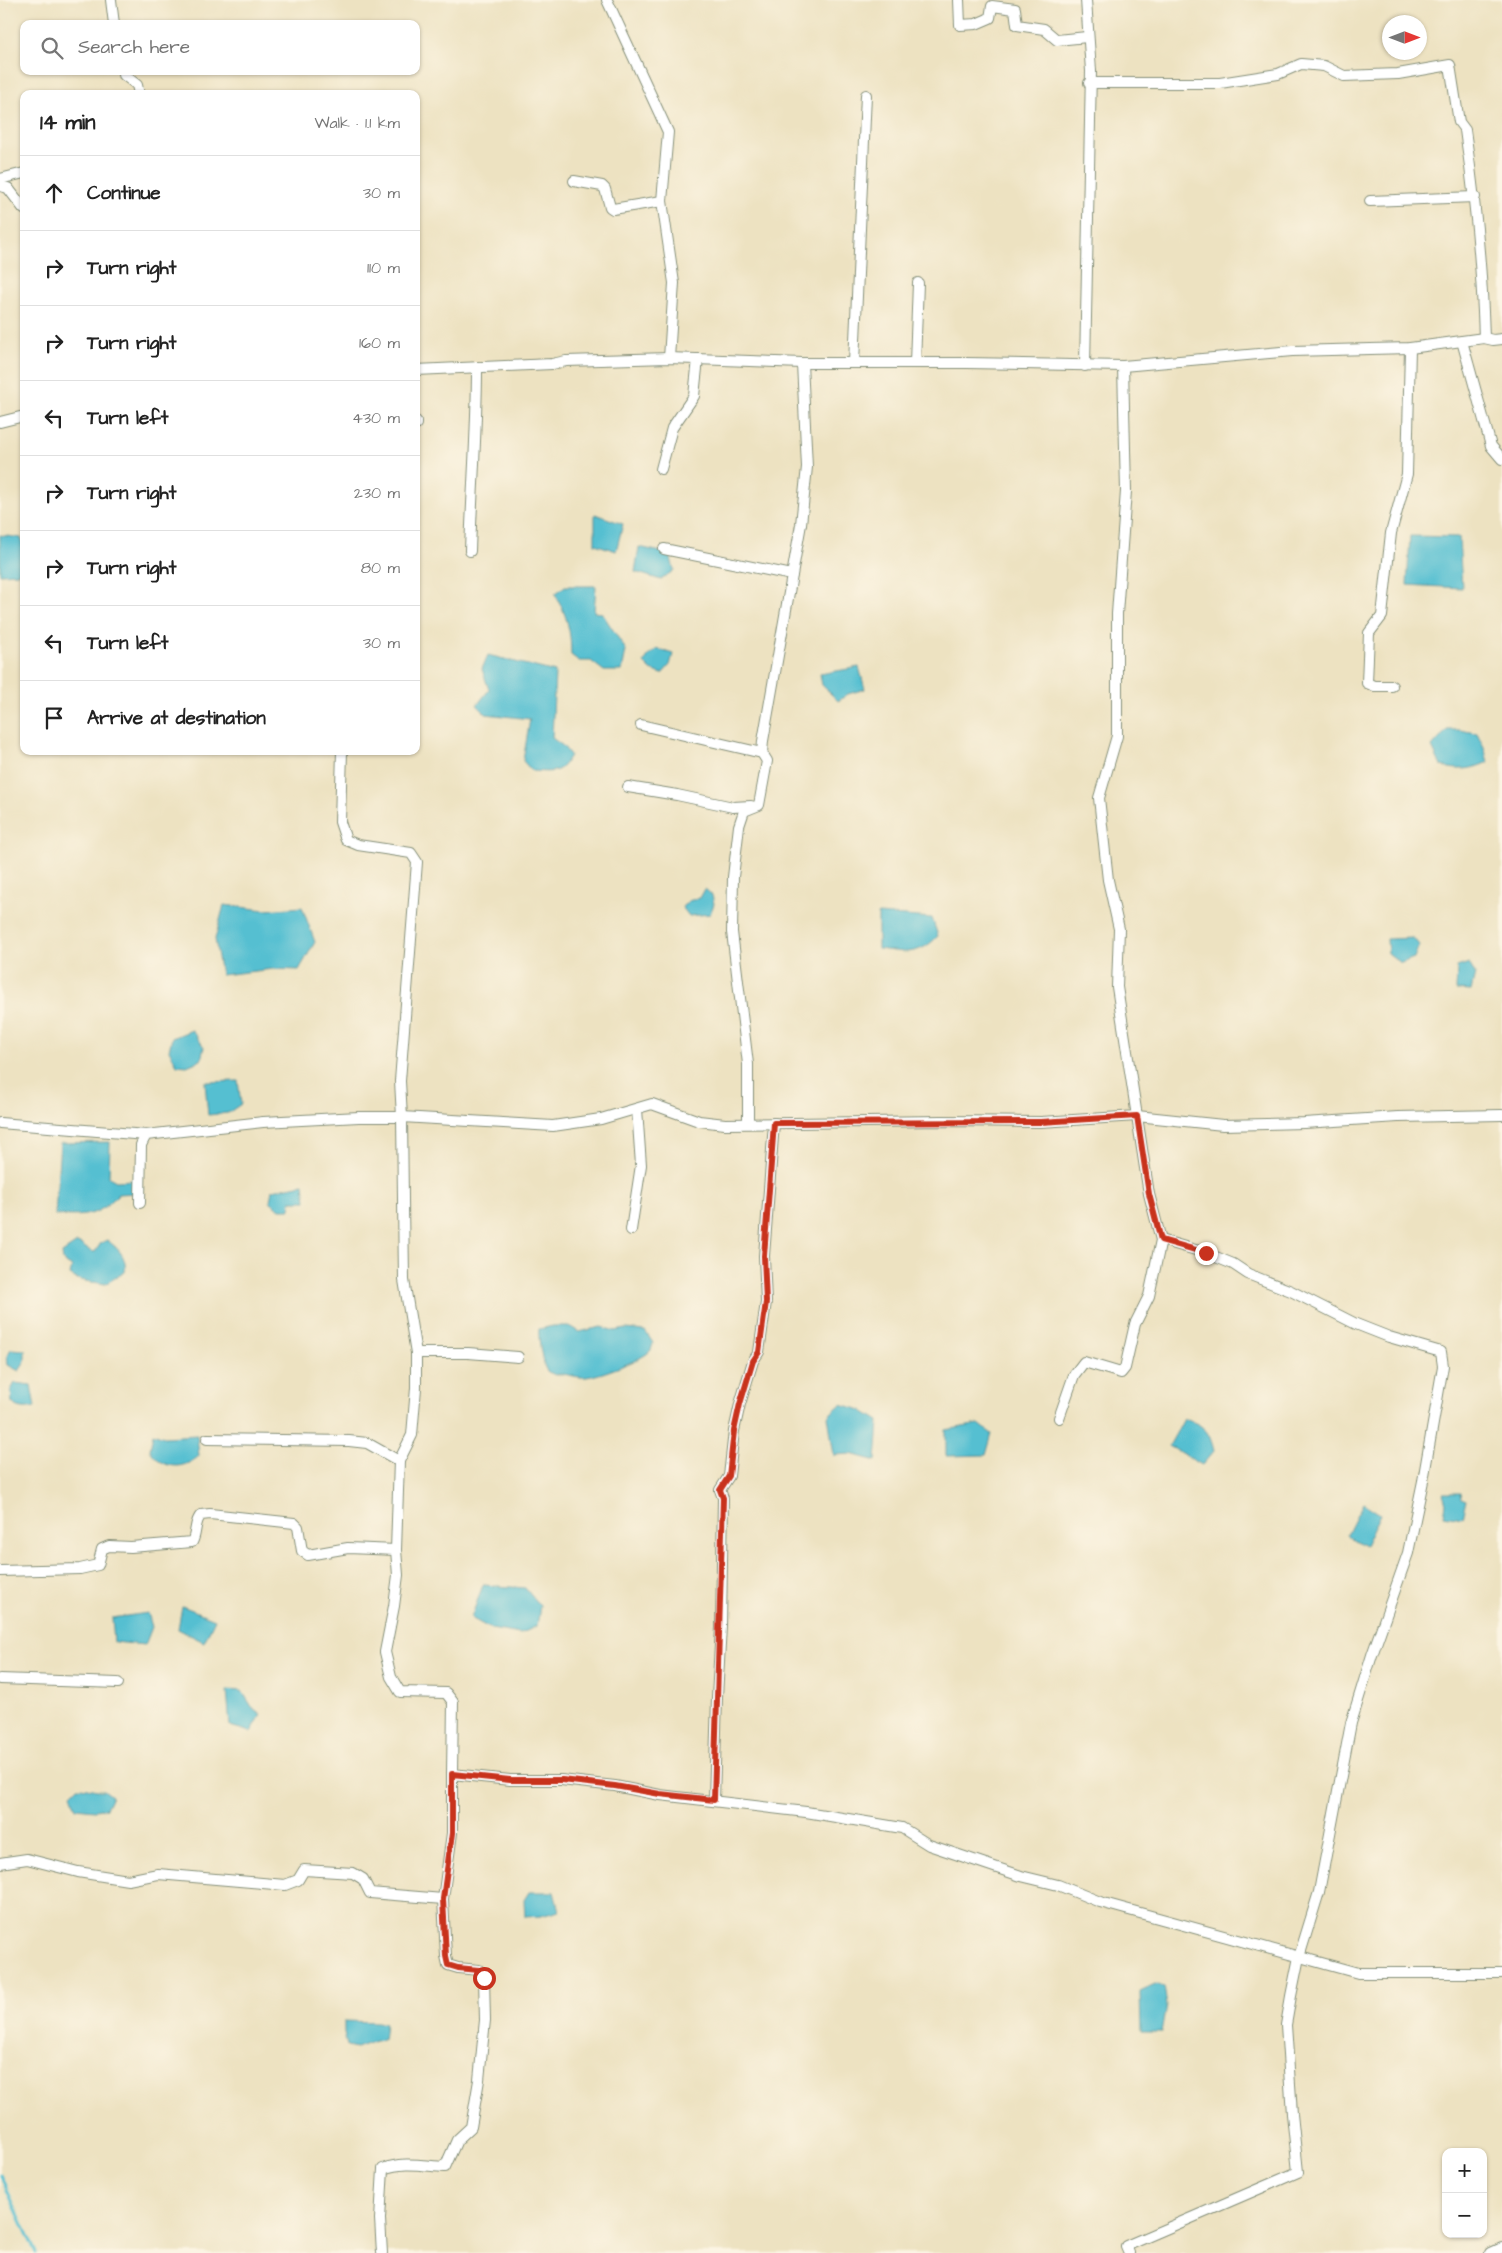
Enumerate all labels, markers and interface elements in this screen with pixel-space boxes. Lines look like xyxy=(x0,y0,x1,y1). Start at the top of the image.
north arrow xyxy=(1382,15,1427,60)
search box xyxy=(20,20,420,75)
icon: search xyxy=(38,34,66,62)
text: Search here xyxy=(78,34,190,61)
text: 14 min xyxy=(40,108,95,137)
text: Walk · 1.1 km xyxy=(314,112,400,134)
icon: ahead xyxy=(40,179,68,207)
text: Continue xyxy=(87,180,161,207)
text: 30 m xyxy=(363,182,400,204)
icon: right xyxy=(40,254,68,282)
text: Turn right xyxy=(87,255,176,282)
text: 110 m xyxy=(367,257,400,279)
icon: right xyxy=(40,329,68,357)
text: Turn right xyxy=(87,330,176,357)
text: 160 m xyxy=(359,332,400,354)
icon: left xyxy=(40,404,68,432)
text: Turn left xyxy=(87,405,168,432)
text: 430 m xyxy=(352,407,400,429)
icon: right xyxy=(40,479,68,507)
text: Turn right xyxy=(87,480,176,507)
text: 230 m xyxy=(354,482,400,504)
icon: right xyxy=(40,554,68,582)
text: Turn right xyxy=(87,555,176,582)
text: 80 m xyxy=(361,557,400,579)
icon: left xyxy=(40,629,68,657)
text: Turn left xyxy=(87,630,168,657)
text: 30 m xyxy=(363,632,400,654)
icon: arrive xyxy=(40,704,68,732)
text: Arrive at destination xyxy=(87,705,266,732)
route end xyxy=(1195,1242,1218,1265)
route start xyxy=(473,1967,496,1990)
map controls xyxy=(1442,2148,1487,2238)
button: + xyxy=(1442,2148,1487,2193)
button: − xyxy=(1442,2193,1487,2238)

